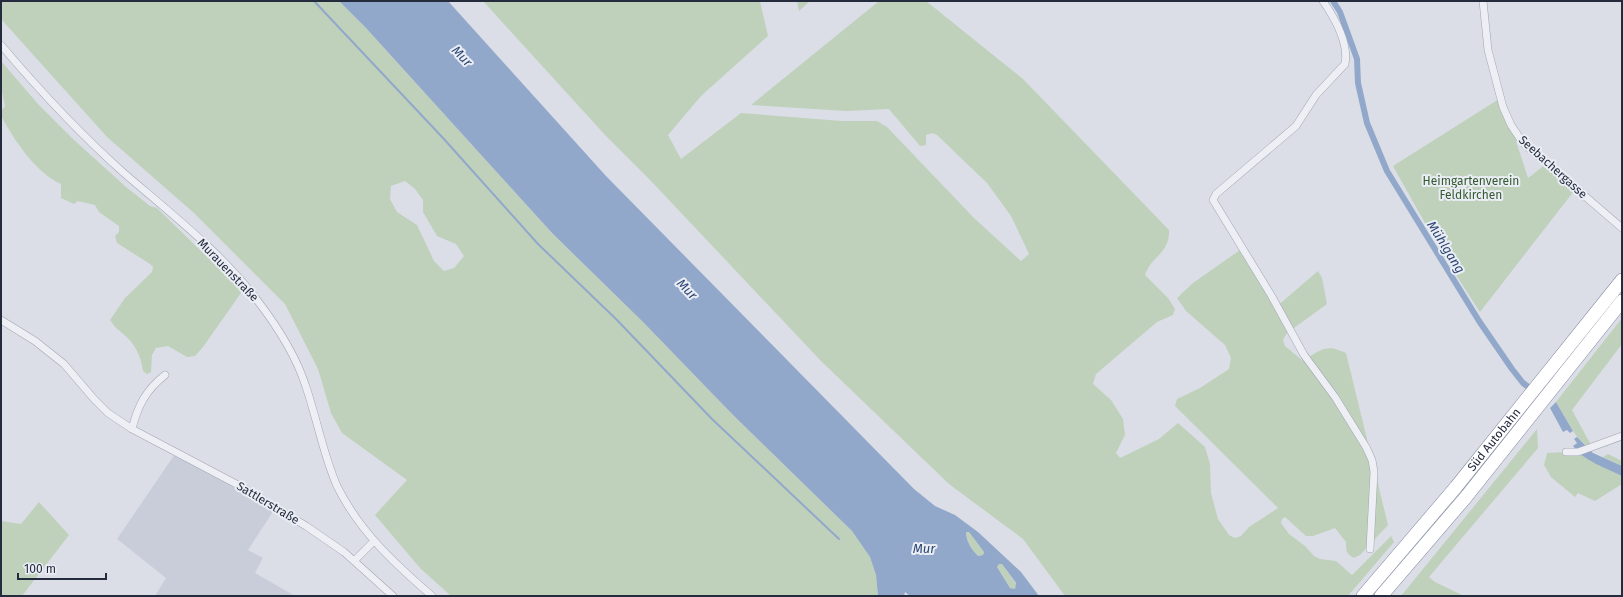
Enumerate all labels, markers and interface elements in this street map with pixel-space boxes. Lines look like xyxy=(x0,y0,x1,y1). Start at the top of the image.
water label: Mur xyxy=(449,43,476,70)
street label: Seebachergasse xyxy=(1516,133,1590,201)
park label: Heimgartenverein Feldkirchen xyxy=(1423,174,1519,202)
water label: Mühlgang xyxy=(1424,218,1468,276)
street label: Murauenstraße xyxy=(194,236,262,304)
water label: Mur xyxy=(674,276,701,303)
street label: Süd Autobahn xyxy=(1465,405,1523,474)
street label: Sattlerstraße xyxy=(234,479,302,527)
water label: Mur xyxy=(913,541,936,556)
scale bar xyxy=(18,555,106,581)
text: 100 m xyxy=(24,562,56,576)

